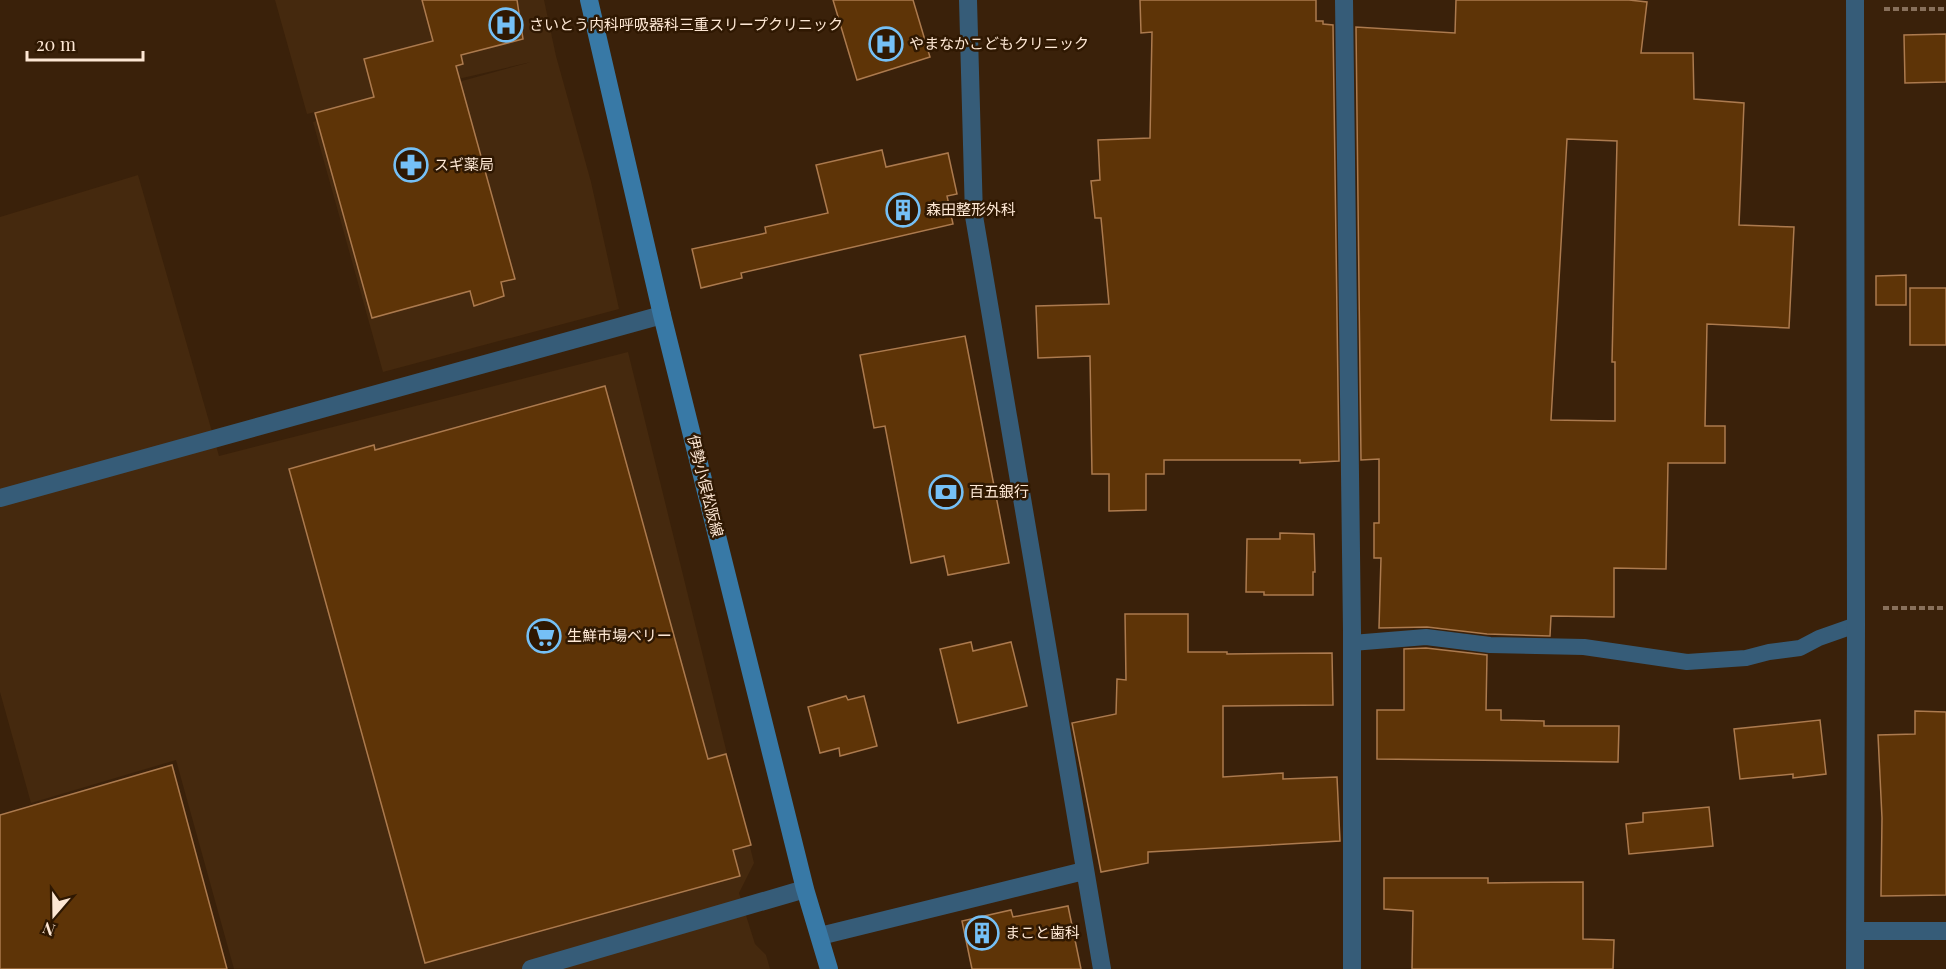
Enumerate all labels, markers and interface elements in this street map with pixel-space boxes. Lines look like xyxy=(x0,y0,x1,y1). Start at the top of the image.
hospital icon: さいとう内科呼吸器科三重スリープクリニック xyxy=(488,7,524,43)
place label: さいとう内科呼吸器科三重スリープクリニック xyxy=(529,14,843,34)
scale bar xyxy=(27,24,142,62)
hospital icon: やまなかこどもクリニック xyxy=(868,26,904,62)
text: 20 m xyxy=(36,32,76,56)
place label: やまなかこどもクリニック xyxy=(909,33,1089,53)
pharmacy icon: スギ薬局 xyxy=(393,147,429,183)
place label: スギ薬局 xyxy=(434,154,494,174)
building icon: 森田整形外科 xyxy=(885,192,921,228)
place label: 森田整形外科 xyxy=(926,199,1016,219)
street label: 伊勢小俣松阪線 xyxy=(684,432,728,539)
bank icon: 百五銀行 xyxy=(928,474,964,510)
place label: 百五銀行 xyxy=(969,481,1029,501)
supermarket icon: 生鮮市場ベリー xyxy=(526,618,562,654)
place label: 生鮮市場ベリー xyxy=(567,625,672,645)
north arrow xyxy=(24,885,84,945)
building icon: まこと歯科 xyxy=(964,915,1000,951)
text: N xyxy=(39,918,58,941)
place label: まこと歯科 xyxy=(1005,922,1080,942)

